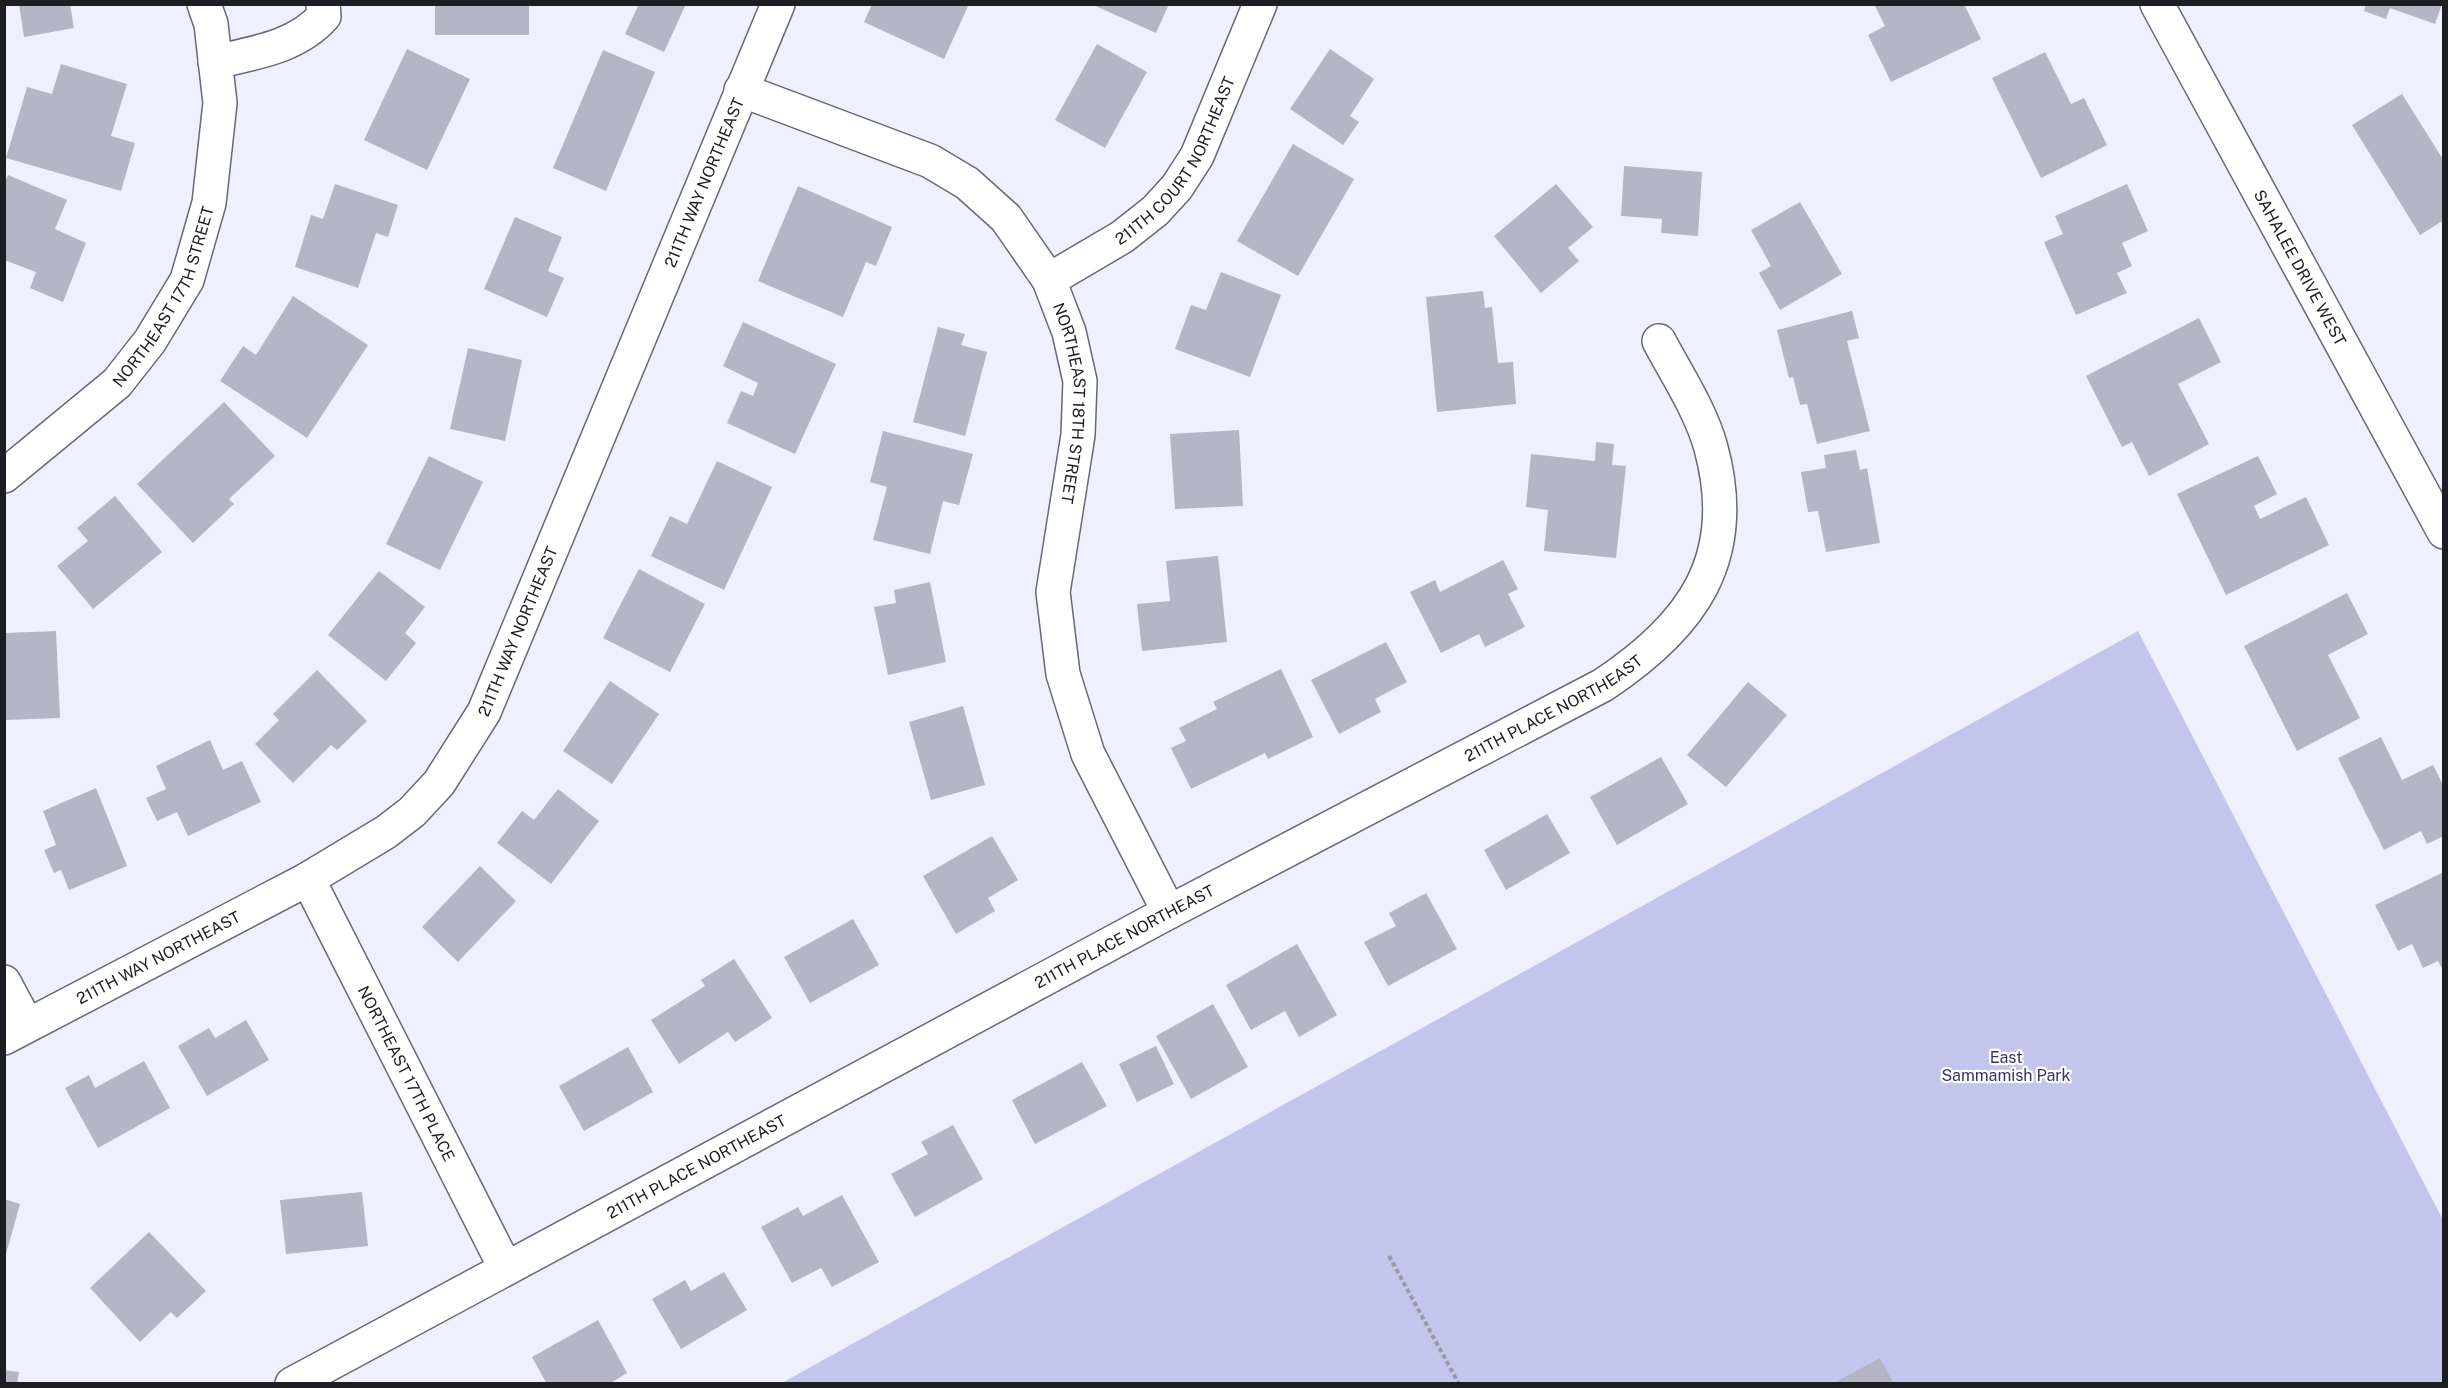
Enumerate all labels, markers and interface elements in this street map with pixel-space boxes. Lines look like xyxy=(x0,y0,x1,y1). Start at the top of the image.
street label: 211TH COURT NORTHEAST xyxy=(1112,73,1239,249)
street label: 211TH WAY NORTHEAST xyxy=(661,94,748,270)
street label: SAHALEE DRIVE WEST xyxy=(2250,187,2350,349)
street label: NORTHEAST 17TH STREET xyxy=(109,203,218,391)
street label: NORTHEAST 18TH STREET xyxy=(1049,300,1089,505)
street label: 211TH WAY NORTHEAST xyxy=(474,543,562,719)
street label: 211TH PLACE NORTHEAST xyxy=(1461,651,1647,766)
street label: 211TH PLACE NORTHEAST xyxy=(1031,881,1218,993)
street label: 211TH WAY NORTHEAST xyxy=(73,907,244,1008)
street label: NORTHEAST 17TH PLACE xyxy=(354,983,459,1165)
park label: East Sammamish Park xyxy=(1941,1048,2071,1085)
street label: 211TH PLACE NORTHEAST xyxy=(604,1111,790,1223)

